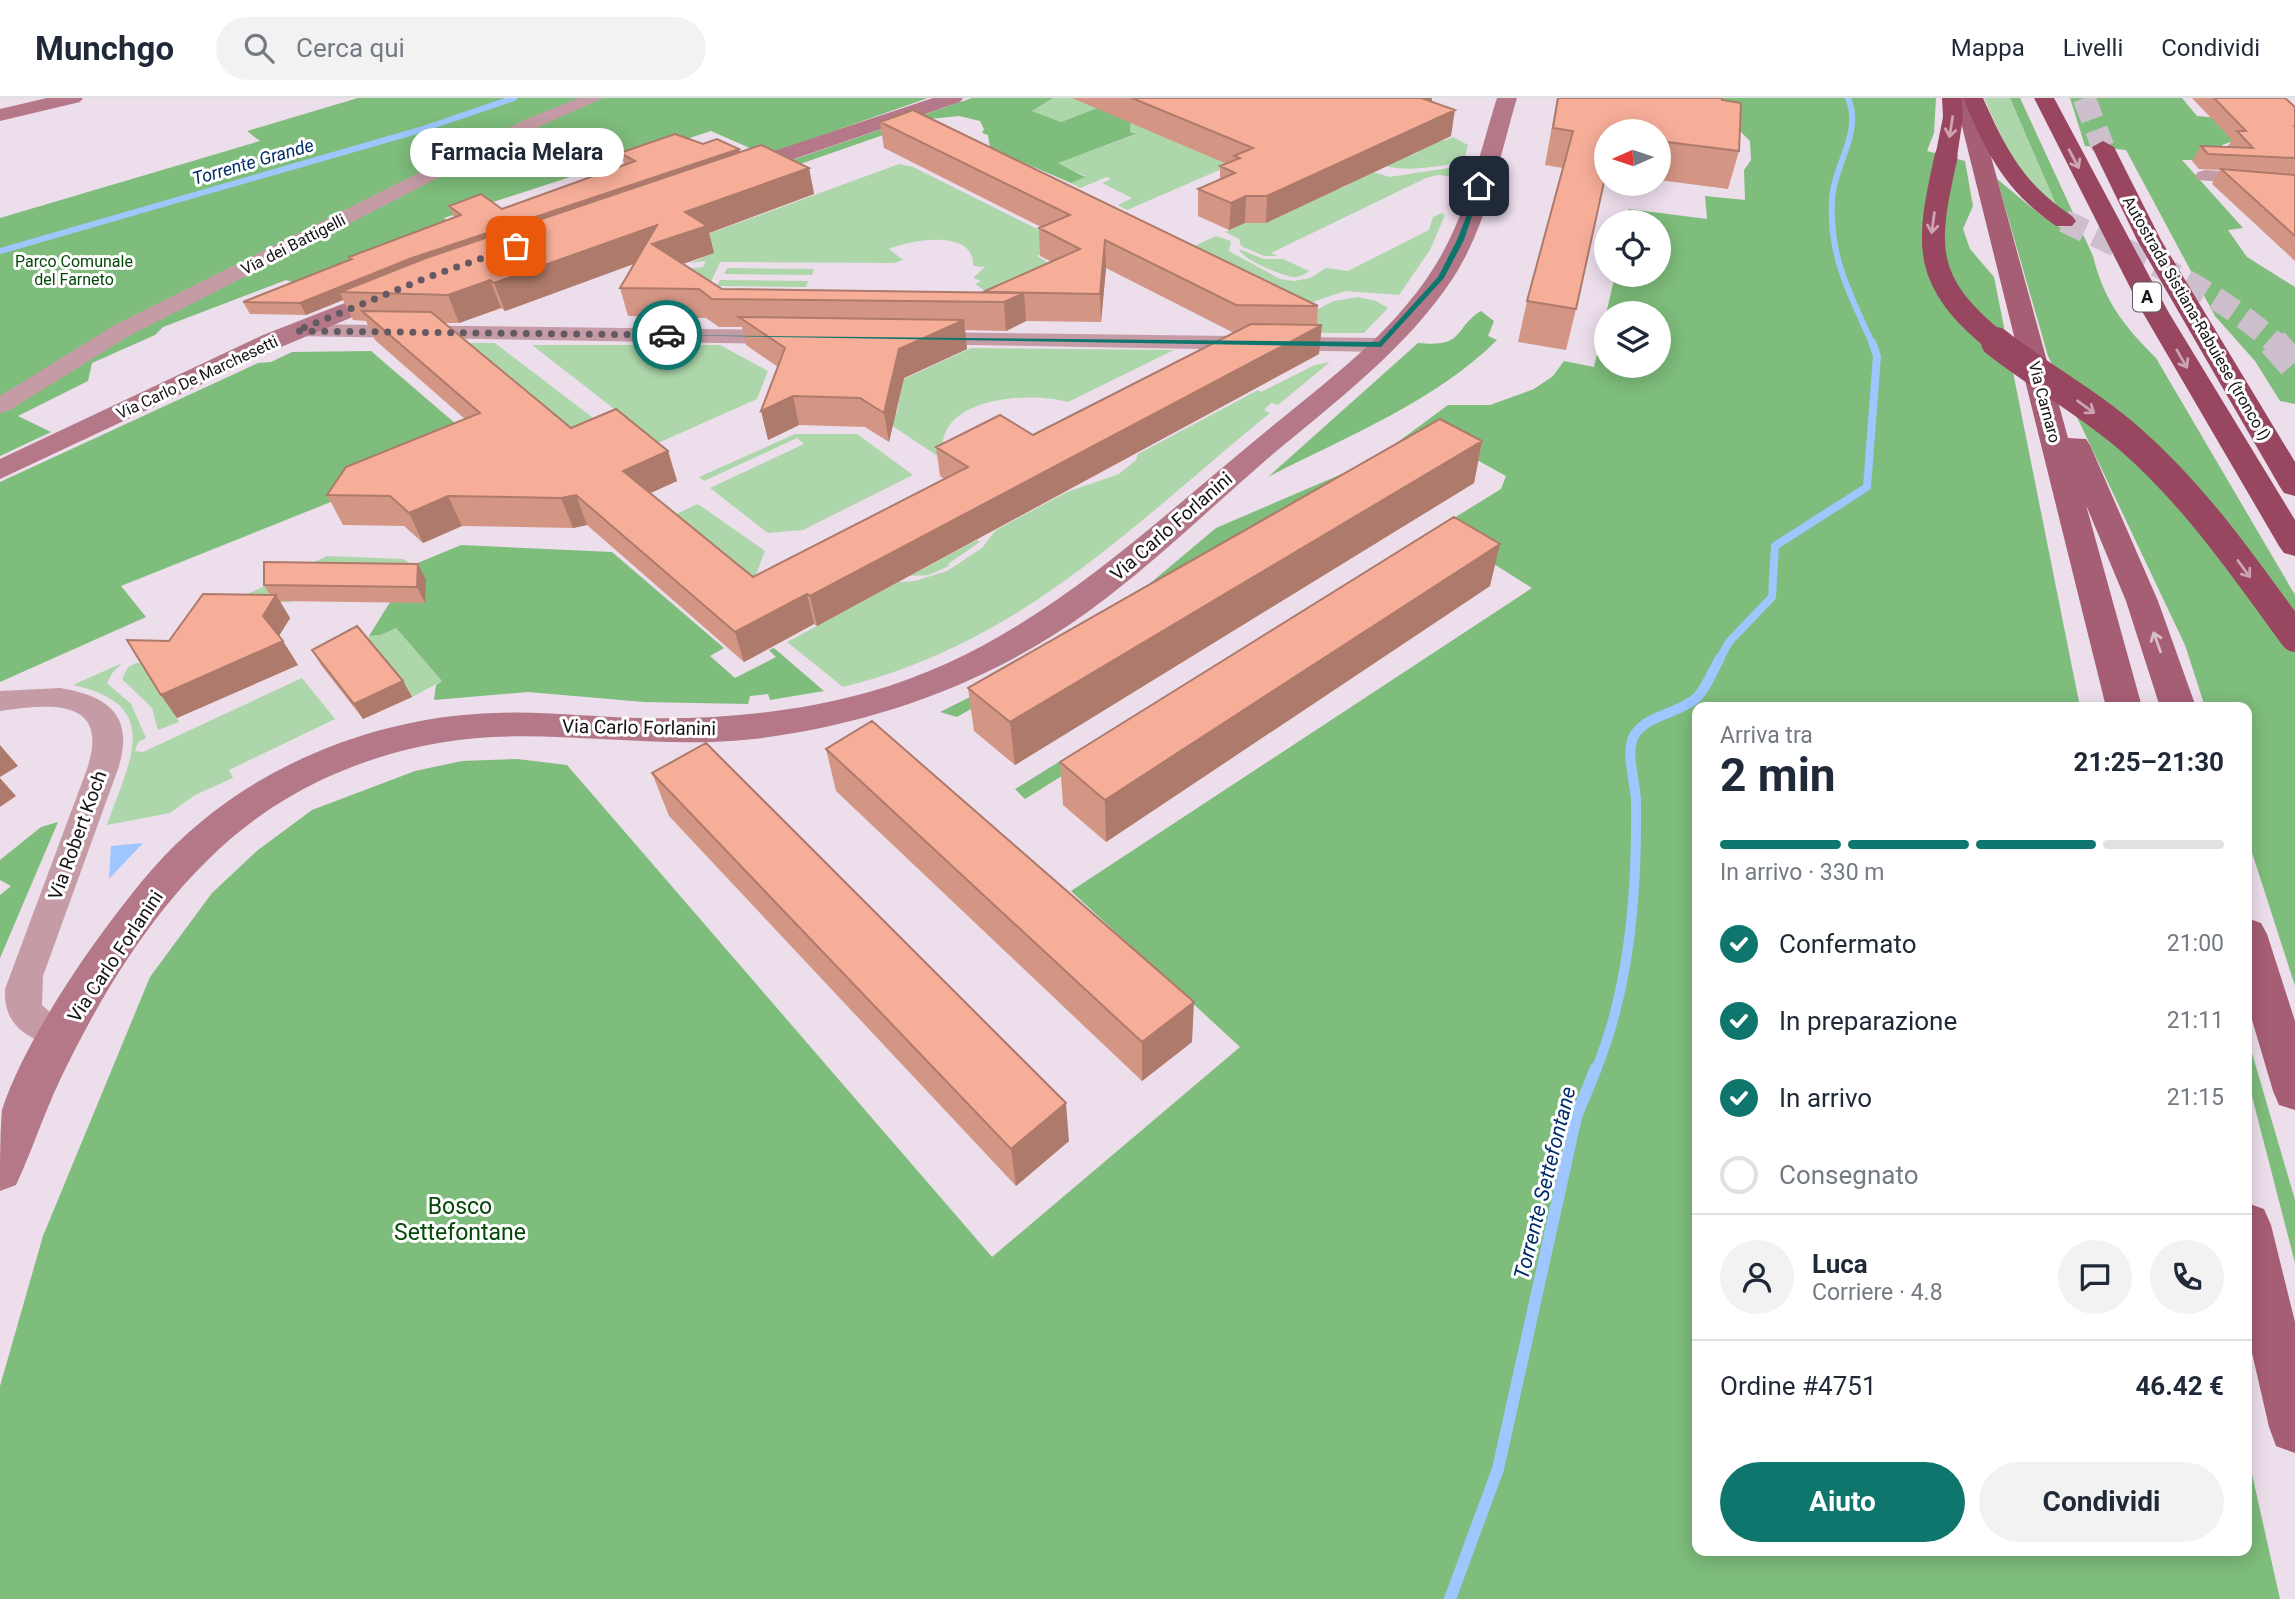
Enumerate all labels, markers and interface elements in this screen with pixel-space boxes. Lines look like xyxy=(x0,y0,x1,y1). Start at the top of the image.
search box xyxy=(216,17,706,80)
text: Munchgo xyxy=(35,29,174,68)
icon: search xyxy=(240,29,278,67)
text: Cerca qui xyxy=(296,33,405,63)
text: Mappa xyxy=(1951,34,2025,62)
text: Livelli xyxy=(2063,34,2123,62)
text: Condividi xyxy=(2161,34,2260,62)
one-way arrow xyxy=(1944,115,1957,138)
north arrow xyxy=(1594,119,1671,196)
map controls xyxy=(1594,119,1671,378)
callout: Farmacia Melara xyxy=(409,127,623,176)
water label: Torrente Grande xyxy=(190,134,316,189)
text: Farmacia Melara xyxy=(431,139,603,166)
one-way arrow xyxy=(2067,149,2081,169)
pin xyxy=(1449,156,1509,216)
icon: home xyxy=(1460,167,1498,205)
street label: Autostrada Sistiana-Rabuiese (tronco I) xyxy=(2119,193,2274,444)
street label: Via dei Battigelli xyxy=(238,210,348,279)
button: locate xyxy=(1594,210,1671,287)
one-way arrow xyxy=(1926,212,1939,234)
pin xyxy=(486,216,546,276)
icon: bag xyxy=(497,227,535,265)
park label: Parco Comunale del Farneto xyxy=(15,252,133,289)
road number: A xyxy=(2133,282,2161,312)
courier xyxy=(632,300,702,370)
button: layers xyxy=(1594,301,1671,378)
icon: car xyxy=(648,316,686,354)
street label: Via Carlo De Marchesetti xyxy=(113,332,281,423)
one-way arrow xyxy=(2175,349,2189,369)
street label: Via Carnaro xyxy=(2025,359,2064,445)
one-way arrow xyxy=(2076,399,2095,414)
street label: Via Carlo Forlanini xyxy=(1106,467,1237,586)
one-way arrow xyxy=(2237,559,2252,578)
one-way arrow xyxy=(2150,631,2162,653)
street label: Via Carlo Forlanini xyxy=(562,715,716,740)
text: Arriva tra xyxy=(1720,722,1813,749)
text: 21:25–21:30 xyxy=(2074,747,2224,777)
text: 2 min xyxy=(1720,748,1836,802)
street label: Via Robert Koch xyxy=(43,767,112,903)
text: In arrivo · 330 m xyxy=(1720,859,1885,886)
street label: Via Carlo Forlanini xyxy=(63,886,168,1026)
icon: check xyxy=(1720,925,1758,963)
text: Confermato xyxy=(1779,929,1916,959)
text: 21:00 xyxy=(2167,930,2224,957)
icon: check xyxy=(1720,1002,1758,1040)
text: In preparazione xyxy=(1779,1006,1957,1036)
text: 21:11 xyxy=(2167,1007,2224,1034)
icon: check xyxy=(1720,1079,1758,1117)
text: In arrivo xyxy=(1779,1083,1872,1113)
water label: Torrente Settefontane xyxy=(1509,1084,1581,1282)
text: 21:15 xyxy=(2167,1084,2224,1111)
text: Consegnato xyxy=(1779,1160,1919,1190)
park label: Bosco Settefontane xyxy=(394,1193,526,1246)
button: person xyxy=(1720,1240,1794,1314)
button: chat xyxy=(2058,1240,2132,1314)
button: phone xyxy=(2150,1240,2224,1314)
text: Luca xyxy=(1812,1249,1868,1279)
text: Corriere · 4.8 xyxy=(1812,1279,1943,1306)
text: Ordine #4751 xyxy=(1720,1371,1877,1401)
text: 46.42 € xyxy=(2135,1371,2224,1401)
button: Aiuto xyxy=(1720,1462,1965,1542)
button: Condividi xyxy=(1979,1462,2224,1542)

